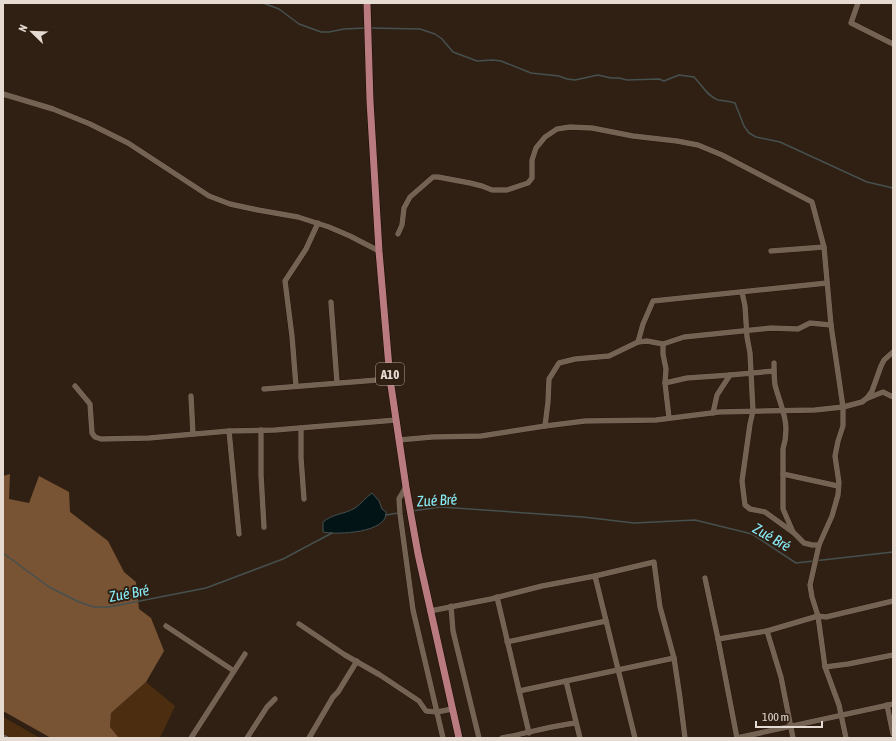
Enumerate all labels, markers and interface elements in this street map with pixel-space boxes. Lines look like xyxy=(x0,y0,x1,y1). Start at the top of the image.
north arrow xyxy=(12,12,52,52)
text: N xyxy=(16,23,30,33)
road number: A10 xyxy=(376,363,404,385)
water label: Zué Bré xyxy=(416,490,458,510)
water label: Zué Bré xyxy=(750,519,794,555)
water label: Zué Bré xyxy=(107,581,151,605)
scale bar xyxy=(756,703,822,729)
text: 100 m xyxy=(762,710,789,724)

